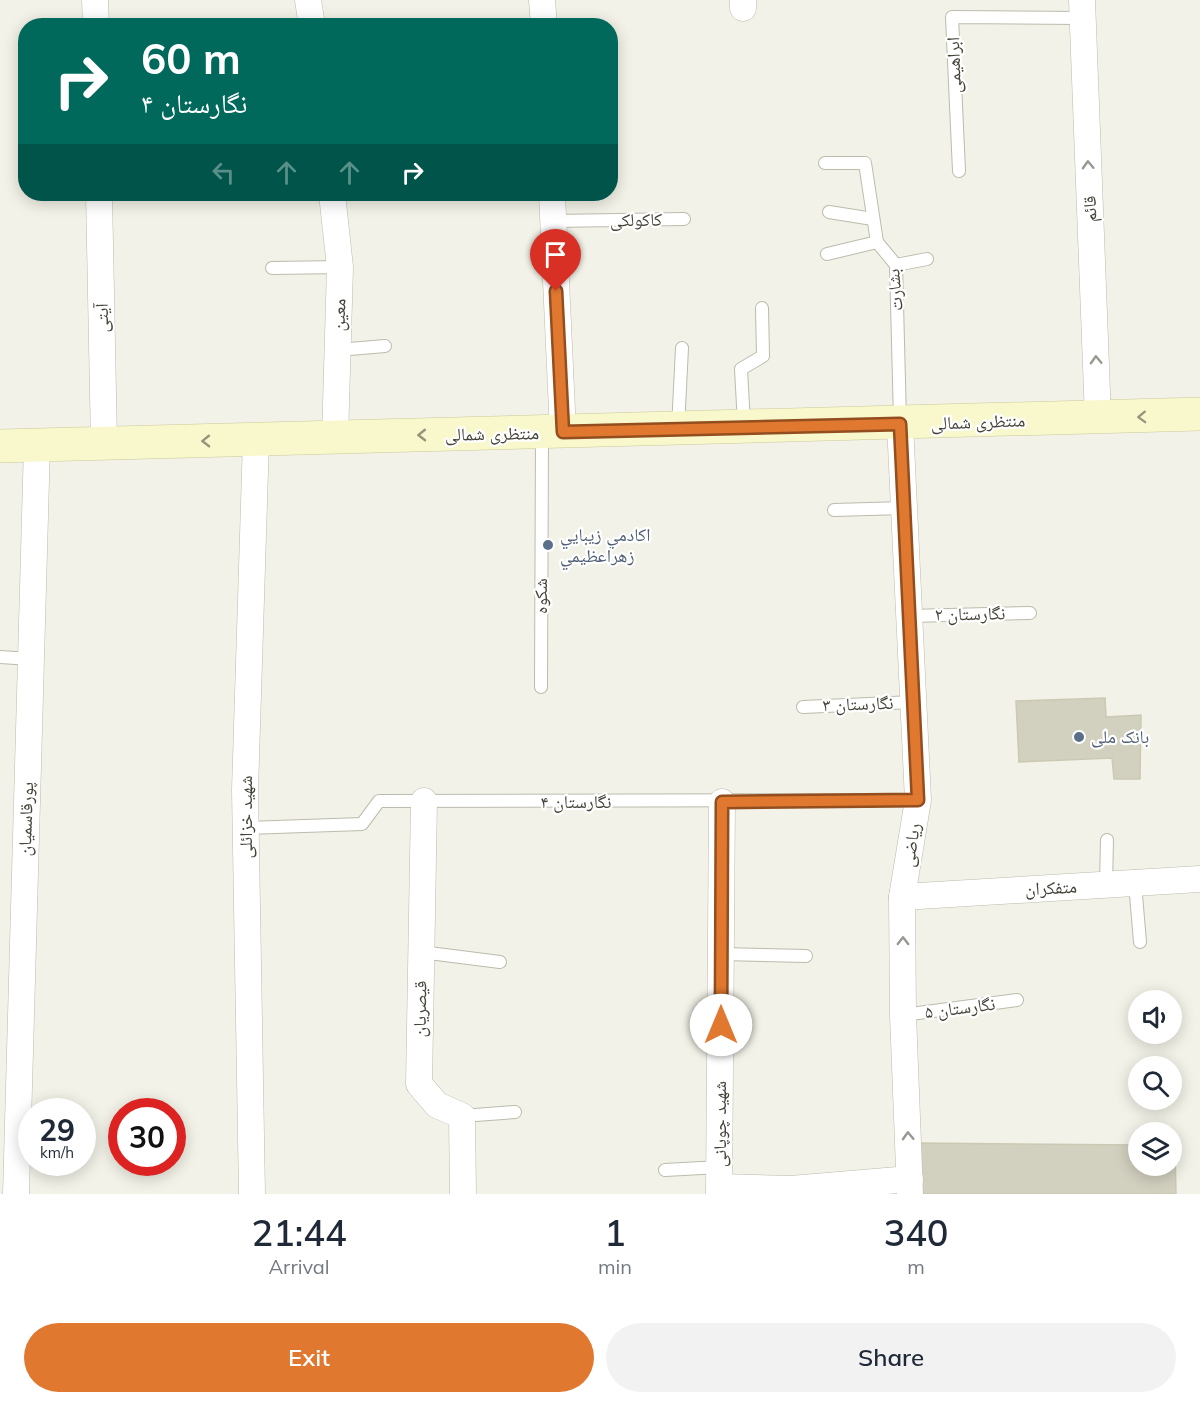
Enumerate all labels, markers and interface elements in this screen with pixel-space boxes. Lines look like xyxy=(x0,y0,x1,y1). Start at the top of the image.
text: 60 m xyxy=(141,32,241,85)
street label: ابراهیمی xyxy=(941,37,966,94)
icon: right xyxy=(42,42,120,120)
text: نگارستان ۴ xyxy=(141,86,247,120)
icon: left xyxy=(207,156,240,189)
icon: ahead xyxy=(270,156,303,189)
icon: ahead xyxy=(333,156,366,189)
icon: right xyxy=(396,156,429,189)
one-way arrow xyxy=(1081,161,1094,170)
street label: قائم xyxy=(1078,195,1102,223)
street label: کاکولکی xyxy=(610,208,663,231)
pin xyxy=(530,229,581,291)
icon: arrive xyxy=(539,238,572,271)
street label: بشارت xyxy=(881,268,908,312)
street label: معین xyxy=(326,298,351,332)
street label: آیتی xyxy=(90,303,113,333)
one-way arrow xyxy=(1089,355,1102,364)
street label: منتظری شمالی xyxy=(930,408,1026,435)
one-way arrow xyxy=(1137,410,1146,423)
street label: منتظری شمالی xyxy=(445,421,539,446)
one-way arrow xyxy=(417,429,426,442)
one-way arrow xyxy=(201,435,210,447)
place label: اكادمي زيبايي زهراعظيمي xyxy=(560,523,651,571)
marker: اكادمي زيبايي زهراعظيمي xyxy=(541,538,555,552)
street label: شکوه xyxy=(529,578,552,614)
street label: نگارستان ۲ xyxy=(934,601,1006,626)
street label: نگارستان ۳ xyxy=(822,691,894,716)
place label: بانک ملی xyxy=(1091,725,1149,748)
marker: بانک ملی xyxy=(1072,730,1086,744)
street label: شهید خزائلی xyxy=(234,775,257,859)
street label: پورقاسمیان xyxy=(13,781,38,857)
street label: نگارستان ۴ xyxy=(541,790,612,813)
street label: ریاضی xyxy=(896,821,925,869)
street label: متفکران xyxy=(1024,875,1078,900)
one-way arrow xyxy=(896,936,909,945)
street label: قیصریان xyxy=(408,980,431,1037)
map controls xyxy=(1128,990,1182,1176)
button: sound xyxy=(1128,990,1182,1044)
street label: نگارستان ۵ xyxy=(923,992,997,1023)
position arrow xyxy=(689,993,753,1057)
button: search xyxy=(1128,1056,1182,1110)
street label: شهید چوپانی xyxy=(708,1081,731,1167)
speed limit sign: 30 xyxy=(108,1098,186,1176)
text: 29 xyxy=(39,1111,75,1149)
button: layers xyxy=(1128,1122,1182,1176)
one-way arrow xyxy=(902,1131,914,1140)
text: km/h xyxy=(40,1143,74,1162)
text: 21:44 xyxy=(252,1210,346,1255)
text: 1 xyxy=(604,1210,626,1255)
text: 340 xyxy=(884,1210,948,1255)
text: Arrival xyxy=(268,1254,330,1279)
text: min xyxy=(598,1254,632,1279)
text: m xyxy=(907,1254,925,1279)
button: Exit xyxy=(24,1323,594,1392)
button: Share xyxy=(606,1323,1176,1392)

